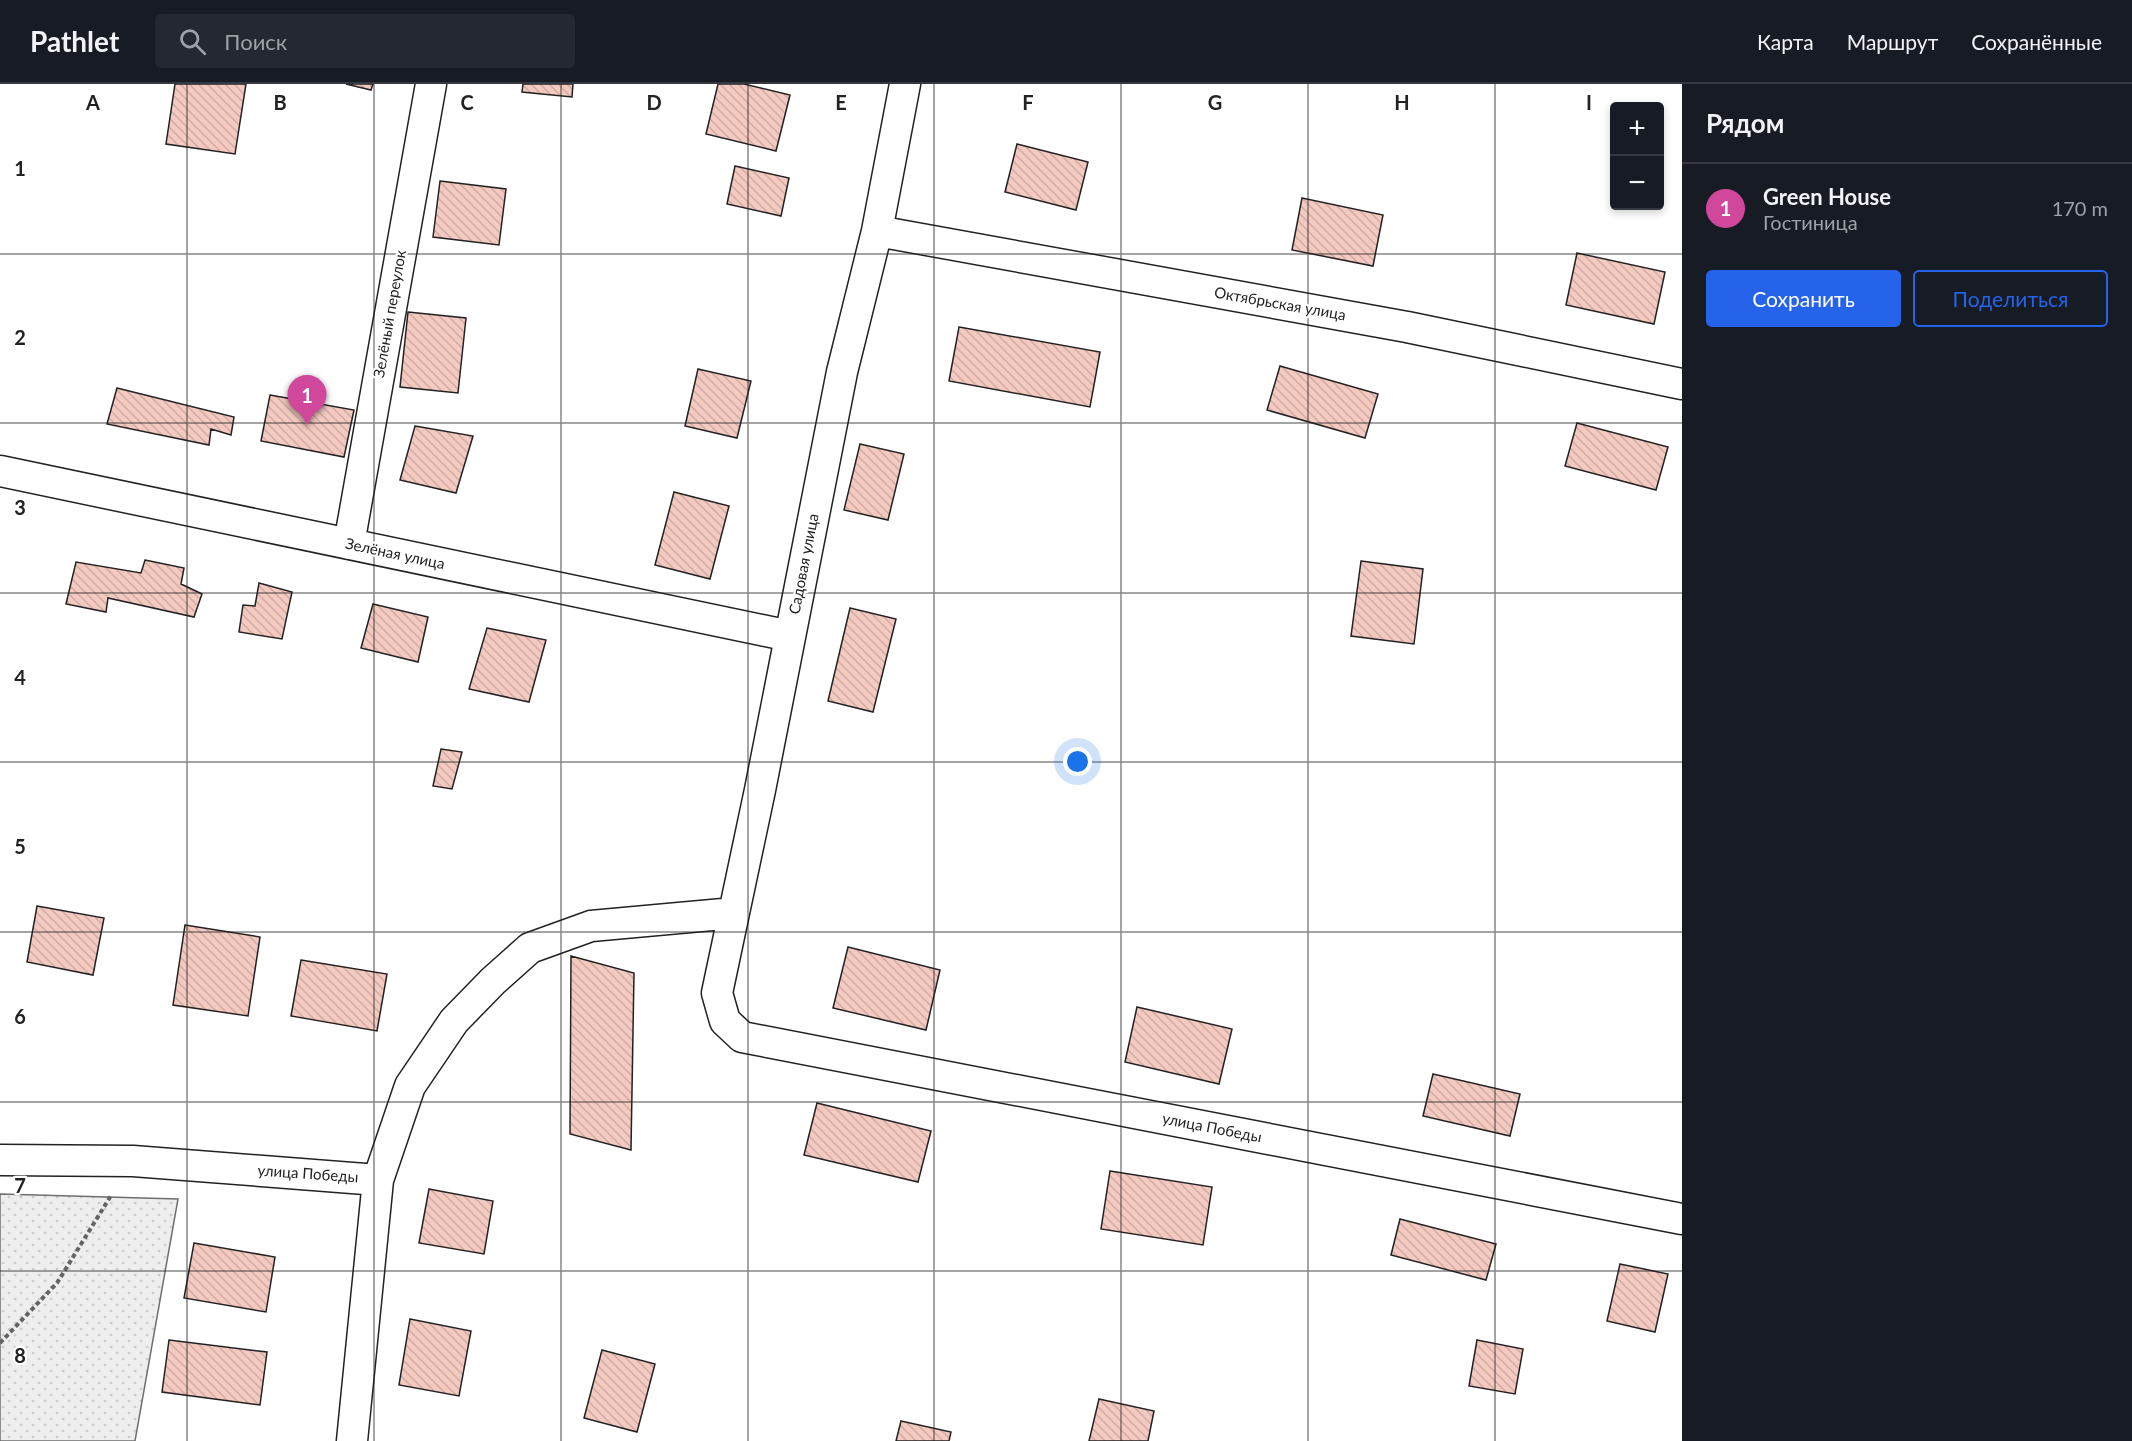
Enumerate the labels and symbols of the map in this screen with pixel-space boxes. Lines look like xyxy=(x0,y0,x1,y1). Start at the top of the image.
text: A xyxy=(85,90,100,114)
text: B xyxy=(273,90,287,114)
text: C xyxy=(460,90,474,114)
text: D xyxy=(646,90,662,114)
text: E xyxy=(835,90,847,114)
text: F xyxy=(1022,90,1034,114)
text: G xyxy=(1208,90,1222,114)
text: H xyxy=(1394,90,1410,114)
text: I xyxy=(1586,90,1592,114)
text: 1 xyxy=(14,156,26,180)
street label: Зелёный переулок xyxy=(369,248,409,379)
street label: Октябрьская улица xyxy=(1213,283,1347,323)
text: 2 xyxy=(14,325,26,349)
pin: 1 xyxy=(288,376,326,425)
text: 3 xyxy=(14,495,26,519)
street label: Садовая улица xyxy=(784,512,822,616)
street label: Зелёная улица xyxy=(344,534,447,572)
text: 4 xyxy=(14,665,26,689)
your location xyxy=(1063,747,1092,776)
text: 5 xyxy=(14,834,26,858)
text: 6 xyxy=(14,1004,26,1028)
street label: улица Победы xyxy=(1161,1109,1263,1145)
street label: улица Победы xyxy=(257,1161,359,1185)
text: 7 xyxy=(14,1173,26,1197)
text: 8 xyxy=(14,1343,26,1367)

